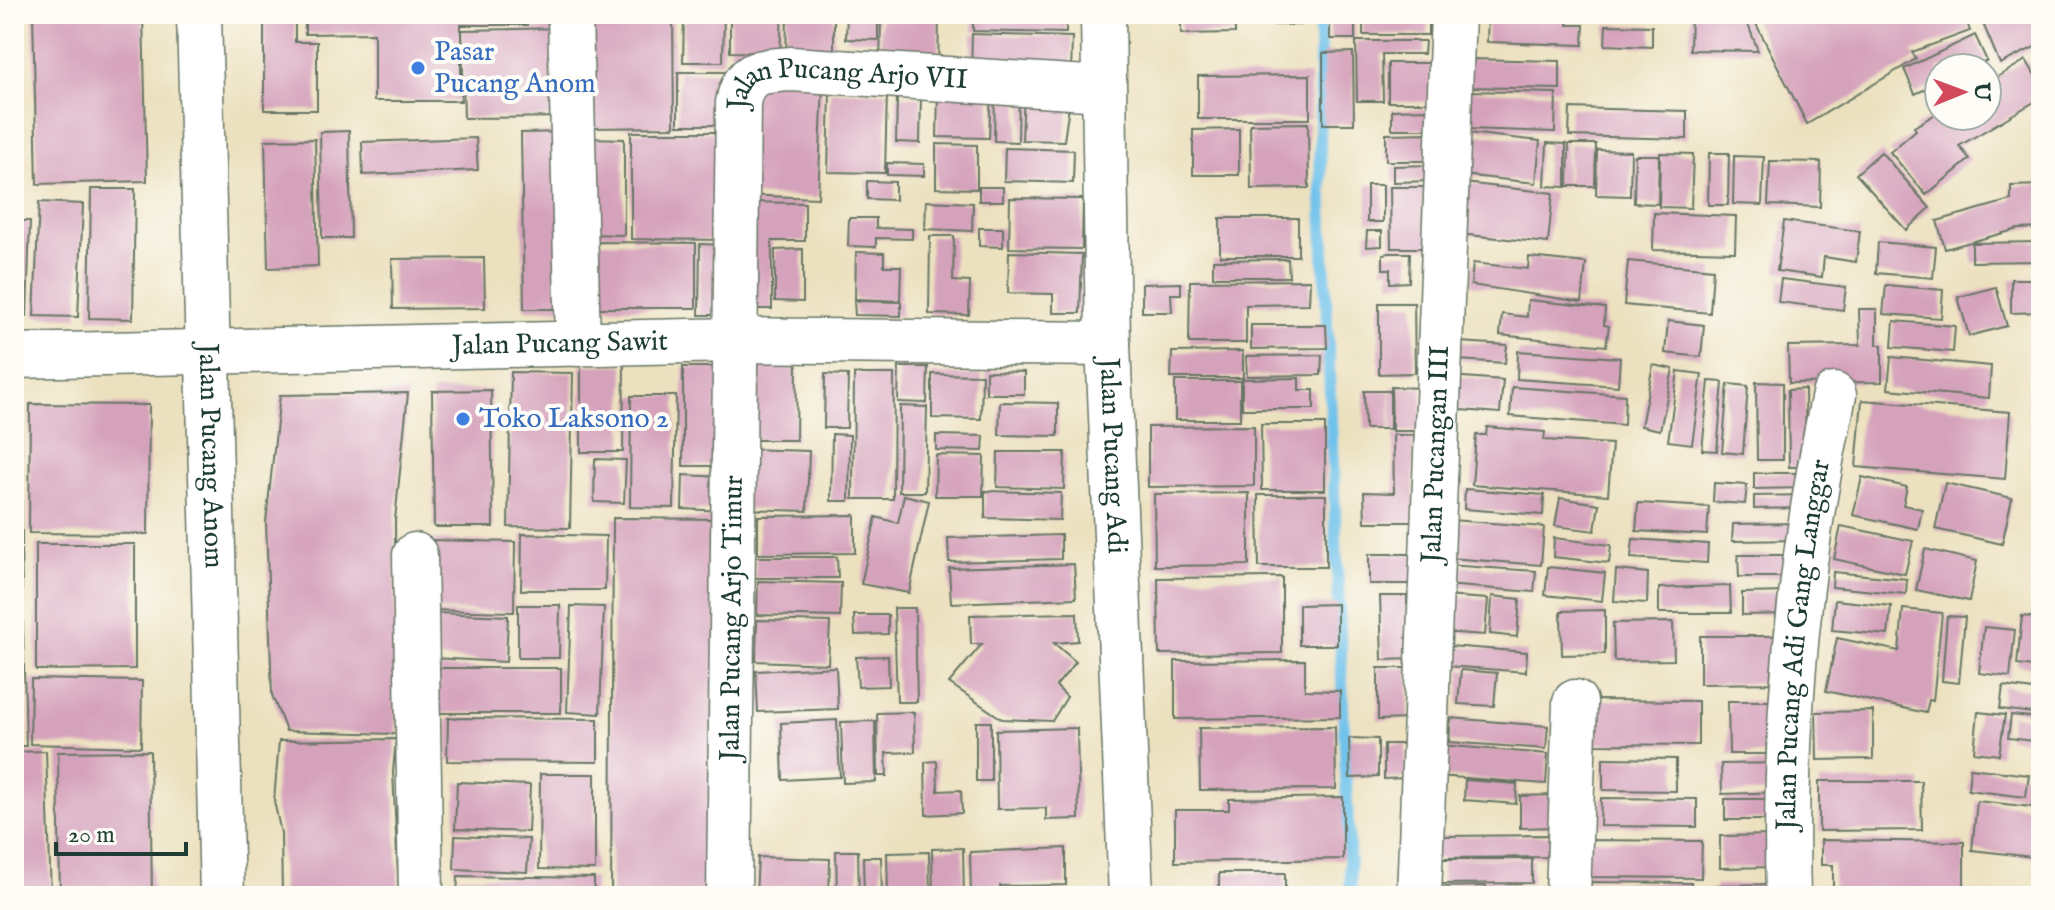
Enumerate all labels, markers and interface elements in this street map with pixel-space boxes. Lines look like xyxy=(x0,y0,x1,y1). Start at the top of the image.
place label: Pasar Pucang Anom xyxy=(434,35,596,102)
street label: Jalan Pucang Arjo VII xyxy=(720,51,969,112)
north arrow xyxy=(1923,52,2003,132)
marker: Pasar Pucang Anom xyxy=(409,59,427,77)
text: U xyxy=(1967,81,1995,103)
street label: Jalan Pucang Sawit xyxy=(448,324,669,364)
street label: Jalan Pucang Anom xyxy=(190,340,231,569)
street label: Jalan Pucangan III xyxy=(1414,345,1458,567)
street label: Jalan Pucang Adi xyxy=(1091,354,1134,555)
place label: Toko Laksono 2 xyxy=(479,402,669,437)
marker: Toko Laksono 2 xyxy=(454,410,472,428)
street label: Jalan Pucang Adi Gang Langgar xyxy=(1770,457,1838,833)
street label: Jalan Pucang Arjo Timur xyxy=(713,475,751,764)
scale bar xyxy=(56,806,186,856)
text: 20 m xyxy=(68,820,115,851)

